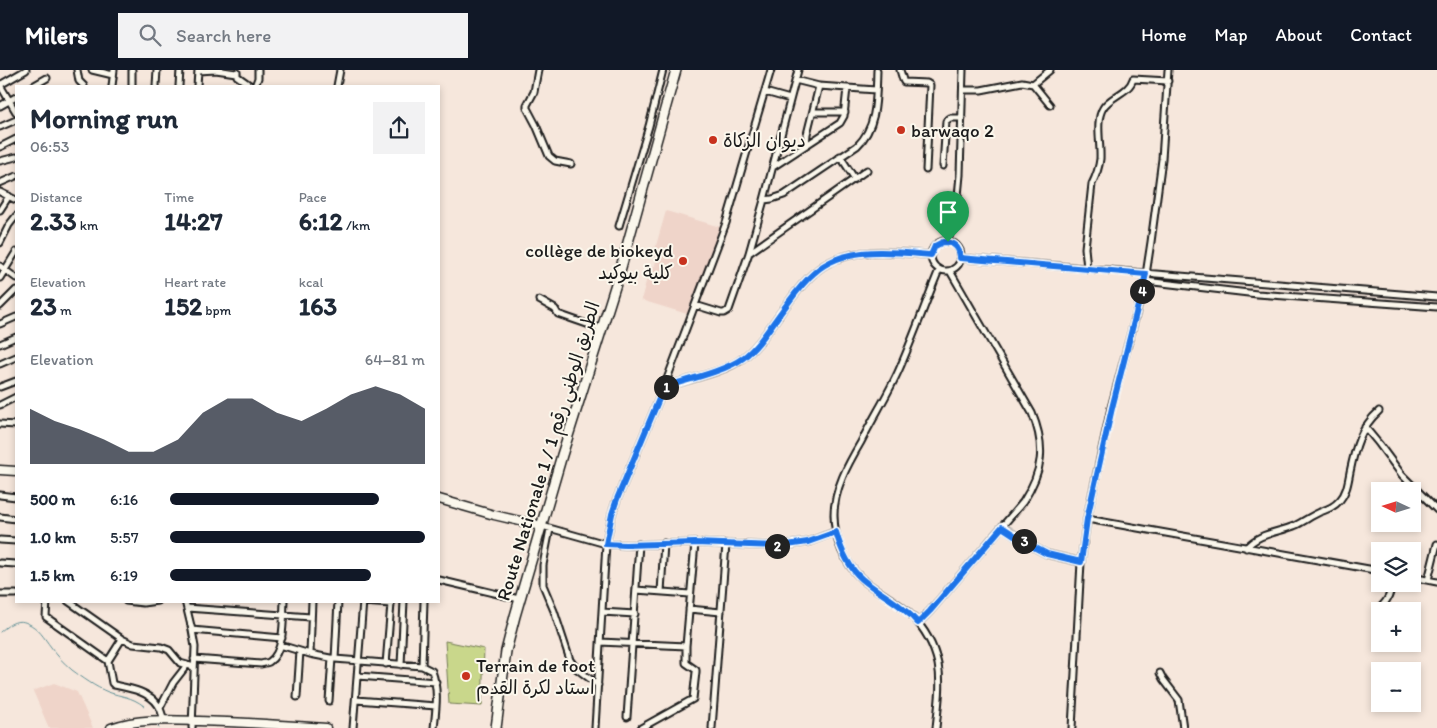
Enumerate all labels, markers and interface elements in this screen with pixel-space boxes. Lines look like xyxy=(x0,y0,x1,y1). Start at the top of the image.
search box xyxy=(118,13,468,58)
text: Milers xyxy=(25,21,88,50)
icon: search xyxy=(136,21,164,49)
text: Search here xyxy=(176,24,271,47)
text: Home xyxy=(1141,24,1187,46)
text: Map xyxy=(1215,24,1248,46)
text: About xyxy=(1276,24,1322,46)
text: Contact xyxy=(1350,24,1412,46)
text: Morning run xyxy=(30,101,178,135)
button: share xyxy=(373,102,425,154)
place label: barwaqo 2 xyxy=(911,119,994,142)
marker: barwaqo 2 xyxy=(895,124,907,136)
place label: ديوان الزكاة xyxy=(723,129,806,153)
marker: ديوان الزكاة xyxy=(707,134,719,146)
text: 06:53 xyxy=(30,137,69,156)
text: Distance xyxy=(30,189,82,206)
text: Time xyxy=(164,189,194,206)
text: Pace xyxy=(299,189,327,206)
pin xyxy=(927,191,969,242)
icon: arrive xyxy=(934,198,962,226)
text: 2.33 xyxy=(30,206,77,236)
text: 14:27 xyxy=(164,206,223,236)
text: 6:12 xyxy=(299,206,343,236)
text: km xyxy=(77,217,98,234)
text: /km xyxy=(343,217,370,234)
place label: collège de biokeyd كلية بيوكيد xyxy=(525,239,674,284)
marker: collège de biokeyd كلية بيوكيد xyxy=(677,255,689,267)
text: Elevation xyxy=(30,274,86,291)
text: Heart rate xyxy=(164,274,226,291)
text: kcal xyxy=(299,274,324,291)
pin: 4 xyxy=(1130,278,1154,304)
text: 4 xyxy=(1138,283,1147,300)
text: 23 xyxy=(30,291,57,321)
text: 152 xyxy=(164,291,202,321)
text: 163 xyxy=(299,291,337,321)
street label: Route Nationale 1 / الطريق الوطني رقم 1 xyxy=(491,299,609,605)
text: m xyxy=(57,302,72,319)
text: bpm xyxy=(202,302,231,319)
text: Elevation xyxy=(30,350,94,369)
text: 64–81 m xyxy=(365,350,425,369)
pin: 1 xyxy=(654,374,678,400)
text: 1 xyxy=(663,379,670,396)
north arrow xyxy=(1371,482,1421,532)
map controls xyxy=(1371,482,1421,712)
text: 500 m xyxy=(30,490,75,509)
text: 6:16 xyxy=(110,490,138,509)
text: 1.0 km xyxy=(30,528,76,547)
text: 5:57 xyxy=(110,528,139,547)
pin: 3 xyxy=(1012,528,1036,554)
text: 3 xyxy=(1021,533,1028,550)
pin: 2 xyxy=(764,534,790,558)
text: 2 xyxy=(774,538,781,555)
button: layers xyxy=(1371,542,1421,592)
text: 1.5 km xyxy=(30,566,75,585)
text: 6:19 xyxy=(110,566,138,585)
button: + xyxy=(1371,602,1421,652)
place label: Terrain de foot استاد لكرة القدم xyxy=(476,654,595,702)
button: − xyxy=(1371,662,1421,712)
marker: Terrain de foot استاد لكرة القدم xyxy=(460,670,472,682)

